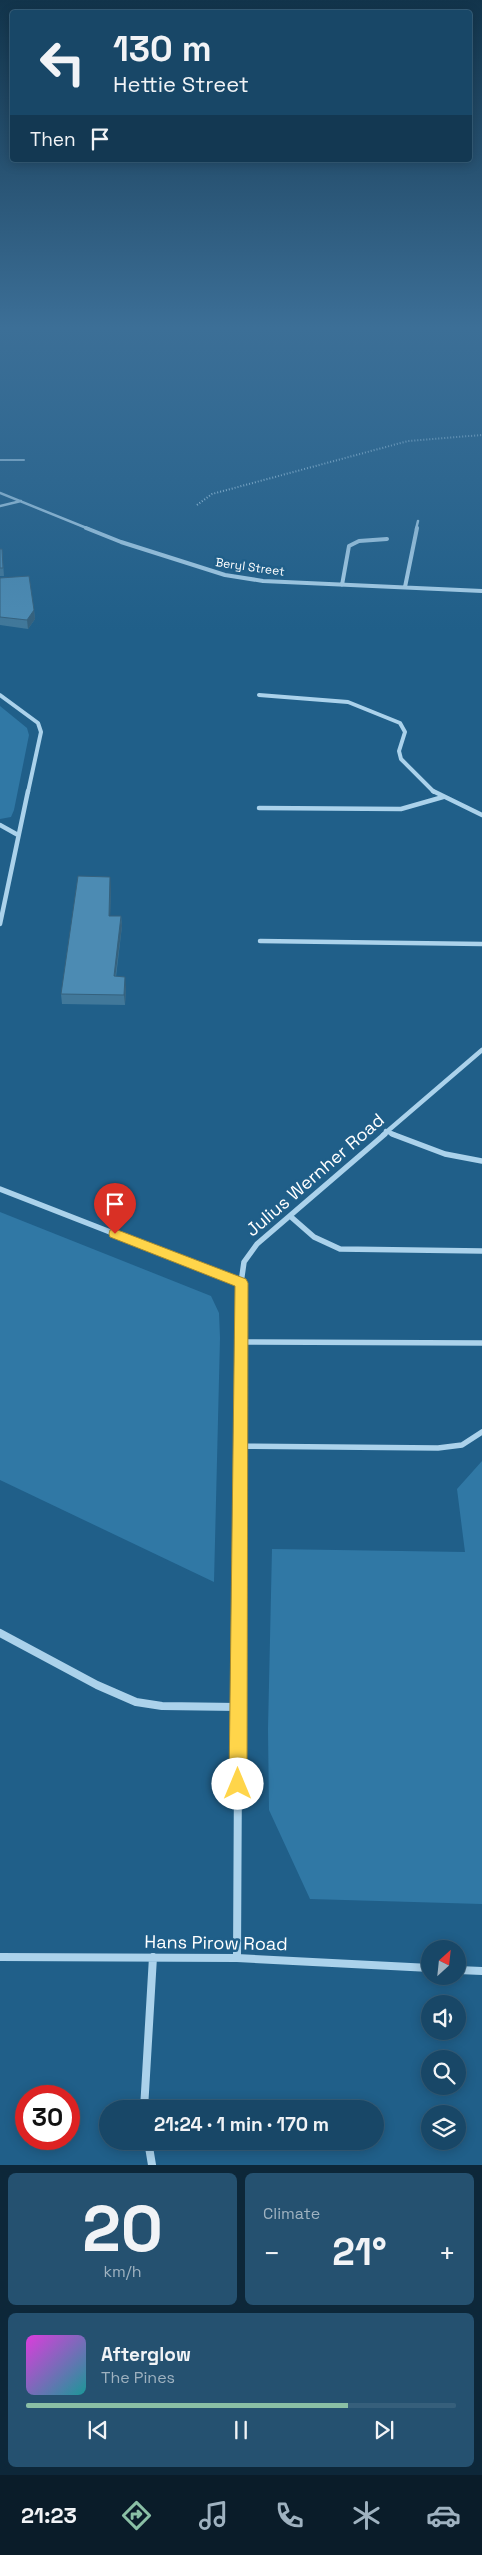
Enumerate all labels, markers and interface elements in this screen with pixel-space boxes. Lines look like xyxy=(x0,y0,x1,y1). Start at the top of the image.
text: 130 m xyxy=(113,27,212,71)
icon: left xyxy=(30,30,95,95)
text: Hettie Street xyxy=(113,70,249,98)
icon: arrive xyxy=(86,125,114,153)
text: Then xyxy=(30,127,76,152)
street label: Beryl Street xyxy=(214,554,286,580)
street label: Julius Wernher Road xyxy=(241,1108,389,1241)
pin xyxy=(94,1183,136,1234)
icon: arrive xyxy=(101,1190,129,1218)
position arrow xyxy=(211,1757,263,1809)
street label: Hans Pirow Road xyxy=(144,1930,288,1955)
north arrow xyxy=(421,1940,466,1985)
map controls xyxy=(421,1940,466,2150)
button: sound xyxy=(421,1995,466,2040)
button: search xyxy=(421,2050,466,2095)
speed limit sign: 30 xyxy=(15,2085,80,2150)
button: layers xyxy=(421,2105,466,2150)
text: 21:24 · 1 min · 170 m xyxy=(154,2112,329,2137)
text: 20 xyxy=(82,2187,163,2270)
text: Climate xyxy=(263,2203,320,2224)
text: 21° xyxy=(332,2228,387,2276)
text: − xyxy=(263,2235,280,2271)
text: + xyxy=(439,2235,456,2271)
text: km/h xyxy=(103,2261,142,2282)
text: Afterglow xyxy=(101,2342,191,2367)
text: The Pines xyxy=(101,2367,175,2388)
icon: previous xyxy=(84,2416,112,2444)
icon: pause xyxy=(227,2416,255,2444)
icon: next xyxy=(370,2416,398,2444)
icon: directions xyxy=(119,2498,154,2533)
icon: music xyxy=(196,2498,231,2533)
icon: phone xyxy=(272,2498,307,2533)
icon: climate xyxy=(349,2498,384,2533)
icon: car xyxy=(426,2498,461,2533)
text: 21:23 xyxy=(21,2501,77,2529)

